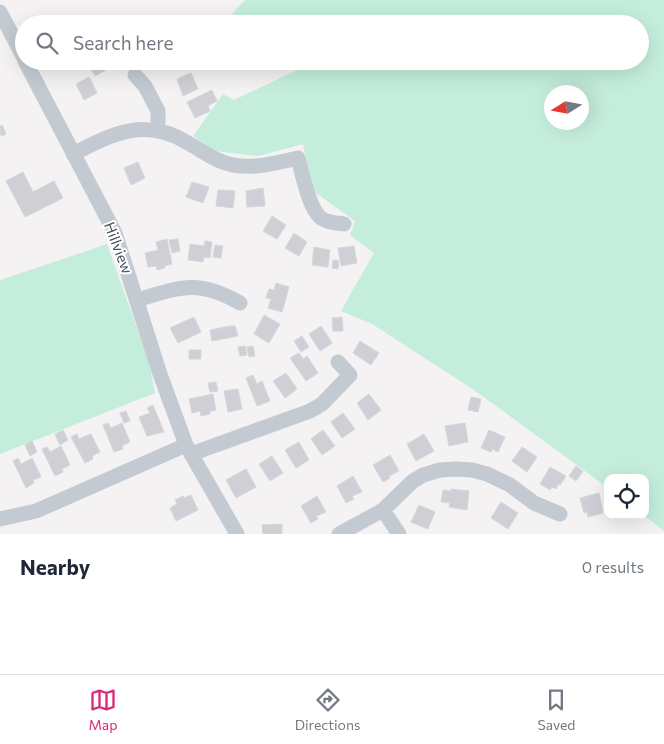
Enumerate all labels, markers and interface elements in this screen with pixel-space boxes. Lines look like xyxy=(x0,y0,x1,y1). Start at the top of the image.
search box xyxy=(15,15,649,70)
icon: search xyxy=(33,29,61,57)
text: Search here xyxy=(73,31,173,54)
north arrow xyxy=(544,85,589,130)
street label: Hillview xyxy=(101,219,137,276)
map controls xyxy=(604,474,649,519)
button: locate xyxy=(604,474,649,519)
text: Nearby xyxy=(20,554,90,579)
text: 0 results xyxy=(582,557,644,576)
tab: Map xyxy=(89,686,117,733)
tab: Directions xyxy=(295,686,360,733)
tab: Saved xyxy=(538,686,575,733)

